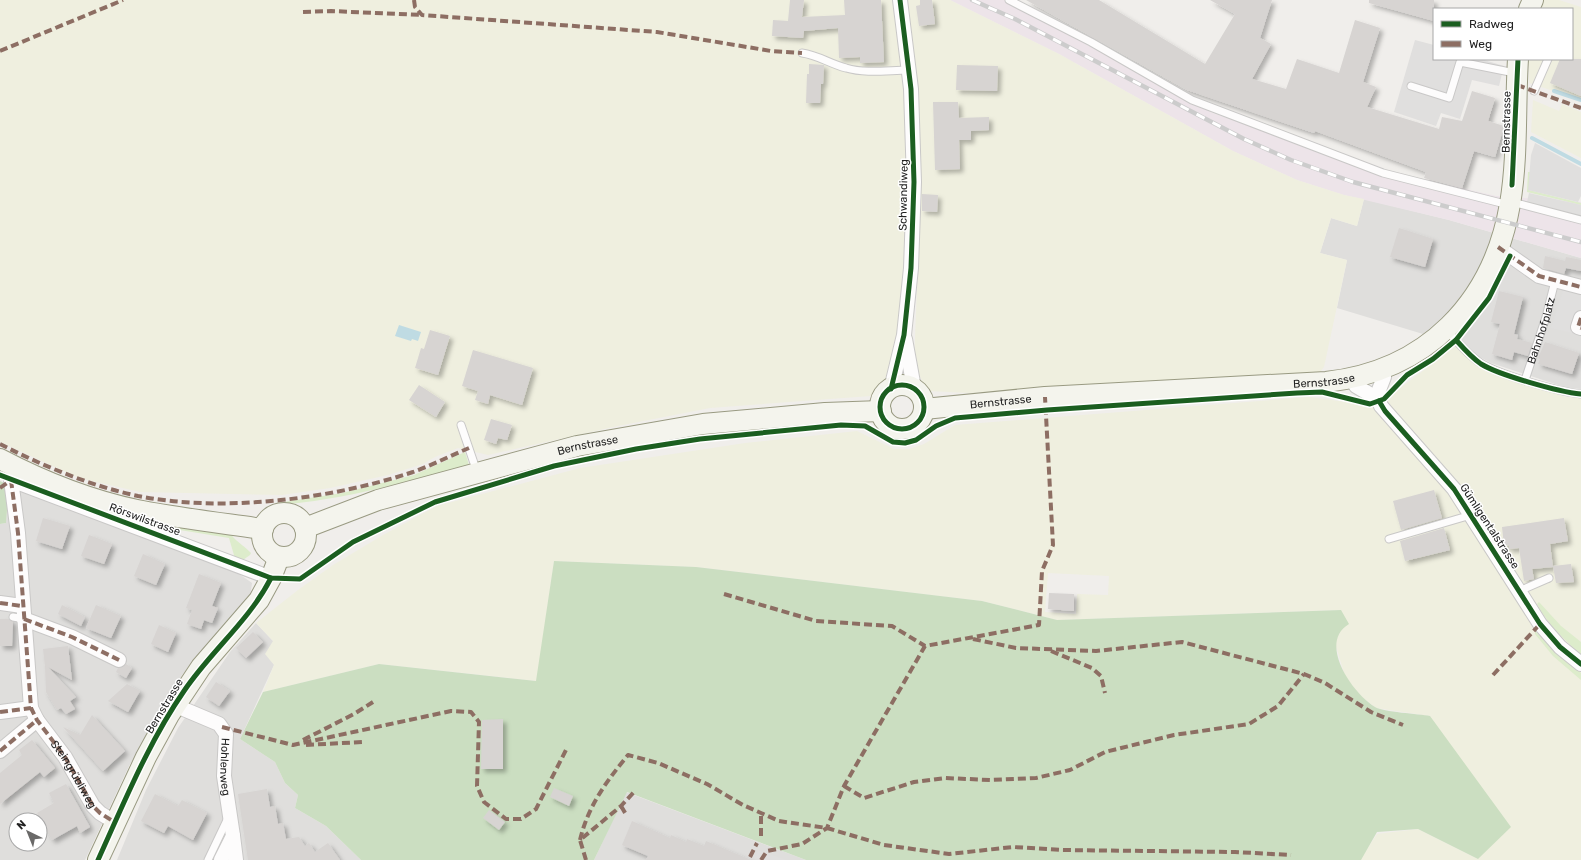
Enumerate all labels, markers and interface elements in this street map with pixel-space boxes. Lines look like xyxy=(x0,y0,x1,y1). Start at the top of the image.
legend xyxy=(1433,8,1573,60)
text: Radweg xyxy=(1469,17,1514,31)
text: Weg xyxy=(1469,37,1492,51)
street label: Bernstrasse xyxy=(1499,91,1514,153)
street label: Schwandiweg xyxy=(896,159,911,231)
street label: Bahnhofplatz xyxy=(1525,296,1558,366)
street label: Bernstrasse xyxy=(1293,371,1356,391)
street label: Bernstrasse xyxy=(969,392,1032,411)
street label: Bernstrasse xyxy=(556,433,619,458)
street label: Gümligentalstrasse xyxy=(1457,481,1522,571)
street label: Rörswilstrasse xyxy=(108,501,182,538)
street label: Bernstrasse xyxy=(143,676,186,736)
street label: Steingrübliweg xyxy=(48,738,99,811)
street label: Hohlenweg xyxy=(217,738,233,797)
north arrow xyxy=(8,812,48,852)
text: N xyxy=(14,818,29,833)

